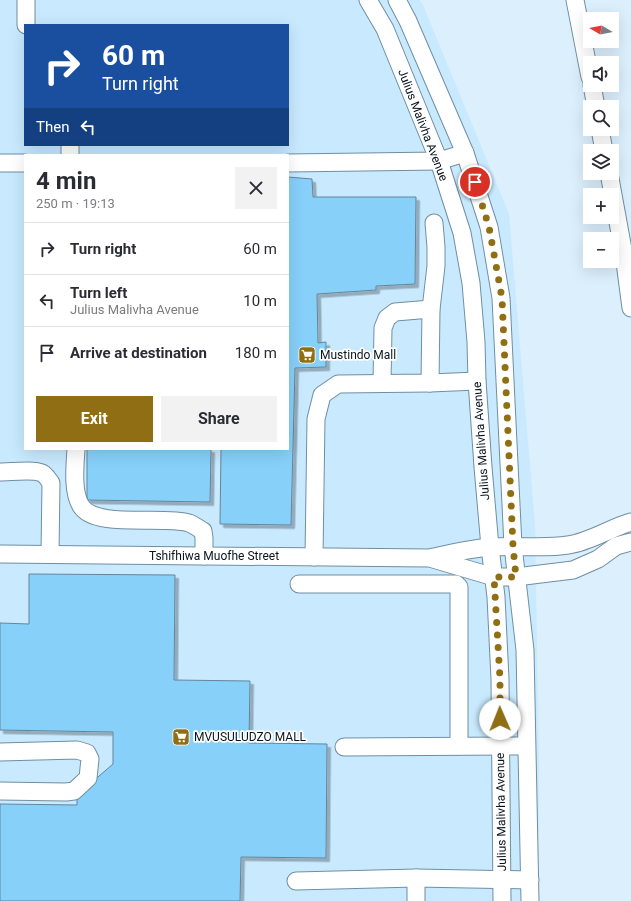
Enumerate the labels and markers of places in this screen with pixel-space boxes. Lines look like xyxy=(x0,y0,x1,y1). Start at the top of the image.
pin xyxy=(458,165,492,199)
supermarket icon: Mustindo Mall xyxy=(297,345,317,365)
place label: Mustindo Mall xyxy=(320,348,396,362)
supermarket icon: MVUSULUDZO MALL xyxy=(171,727,191,747)
place label: MVUSULUDZO MALL xyxy=(194,730,307,744)

